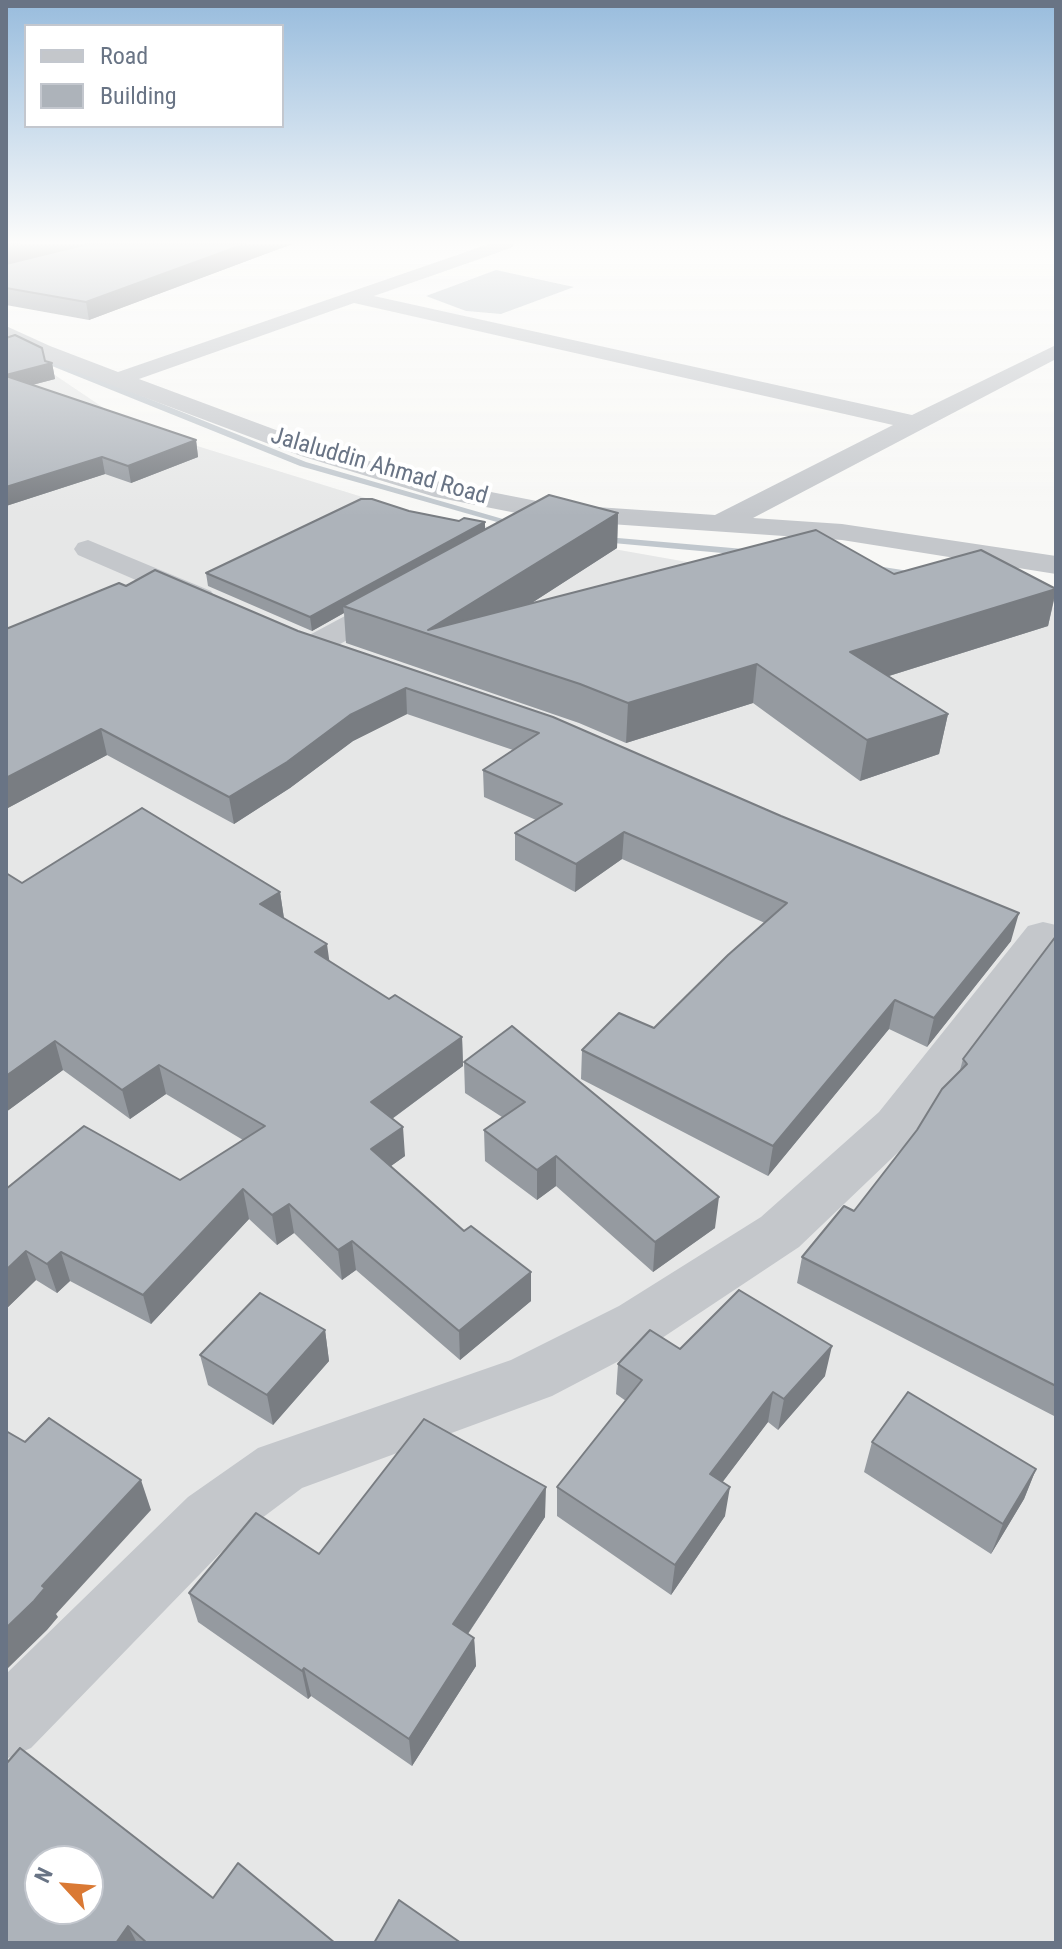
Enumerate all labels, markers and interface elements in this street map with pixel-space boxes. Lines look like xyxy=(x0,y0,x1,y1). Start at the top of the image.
legend xyxy=(24,24,284,128)
text: Road xyxy=(100,42,148,70)
text: Building xyxy=(100,82,177,110)
street label: Jalaluddin Ahmad Road xyxy=(267,422,491,512)
north arrow xyxy=(24,1845,104,1925)
text: N xyxy=(30,1864,58,1887)

